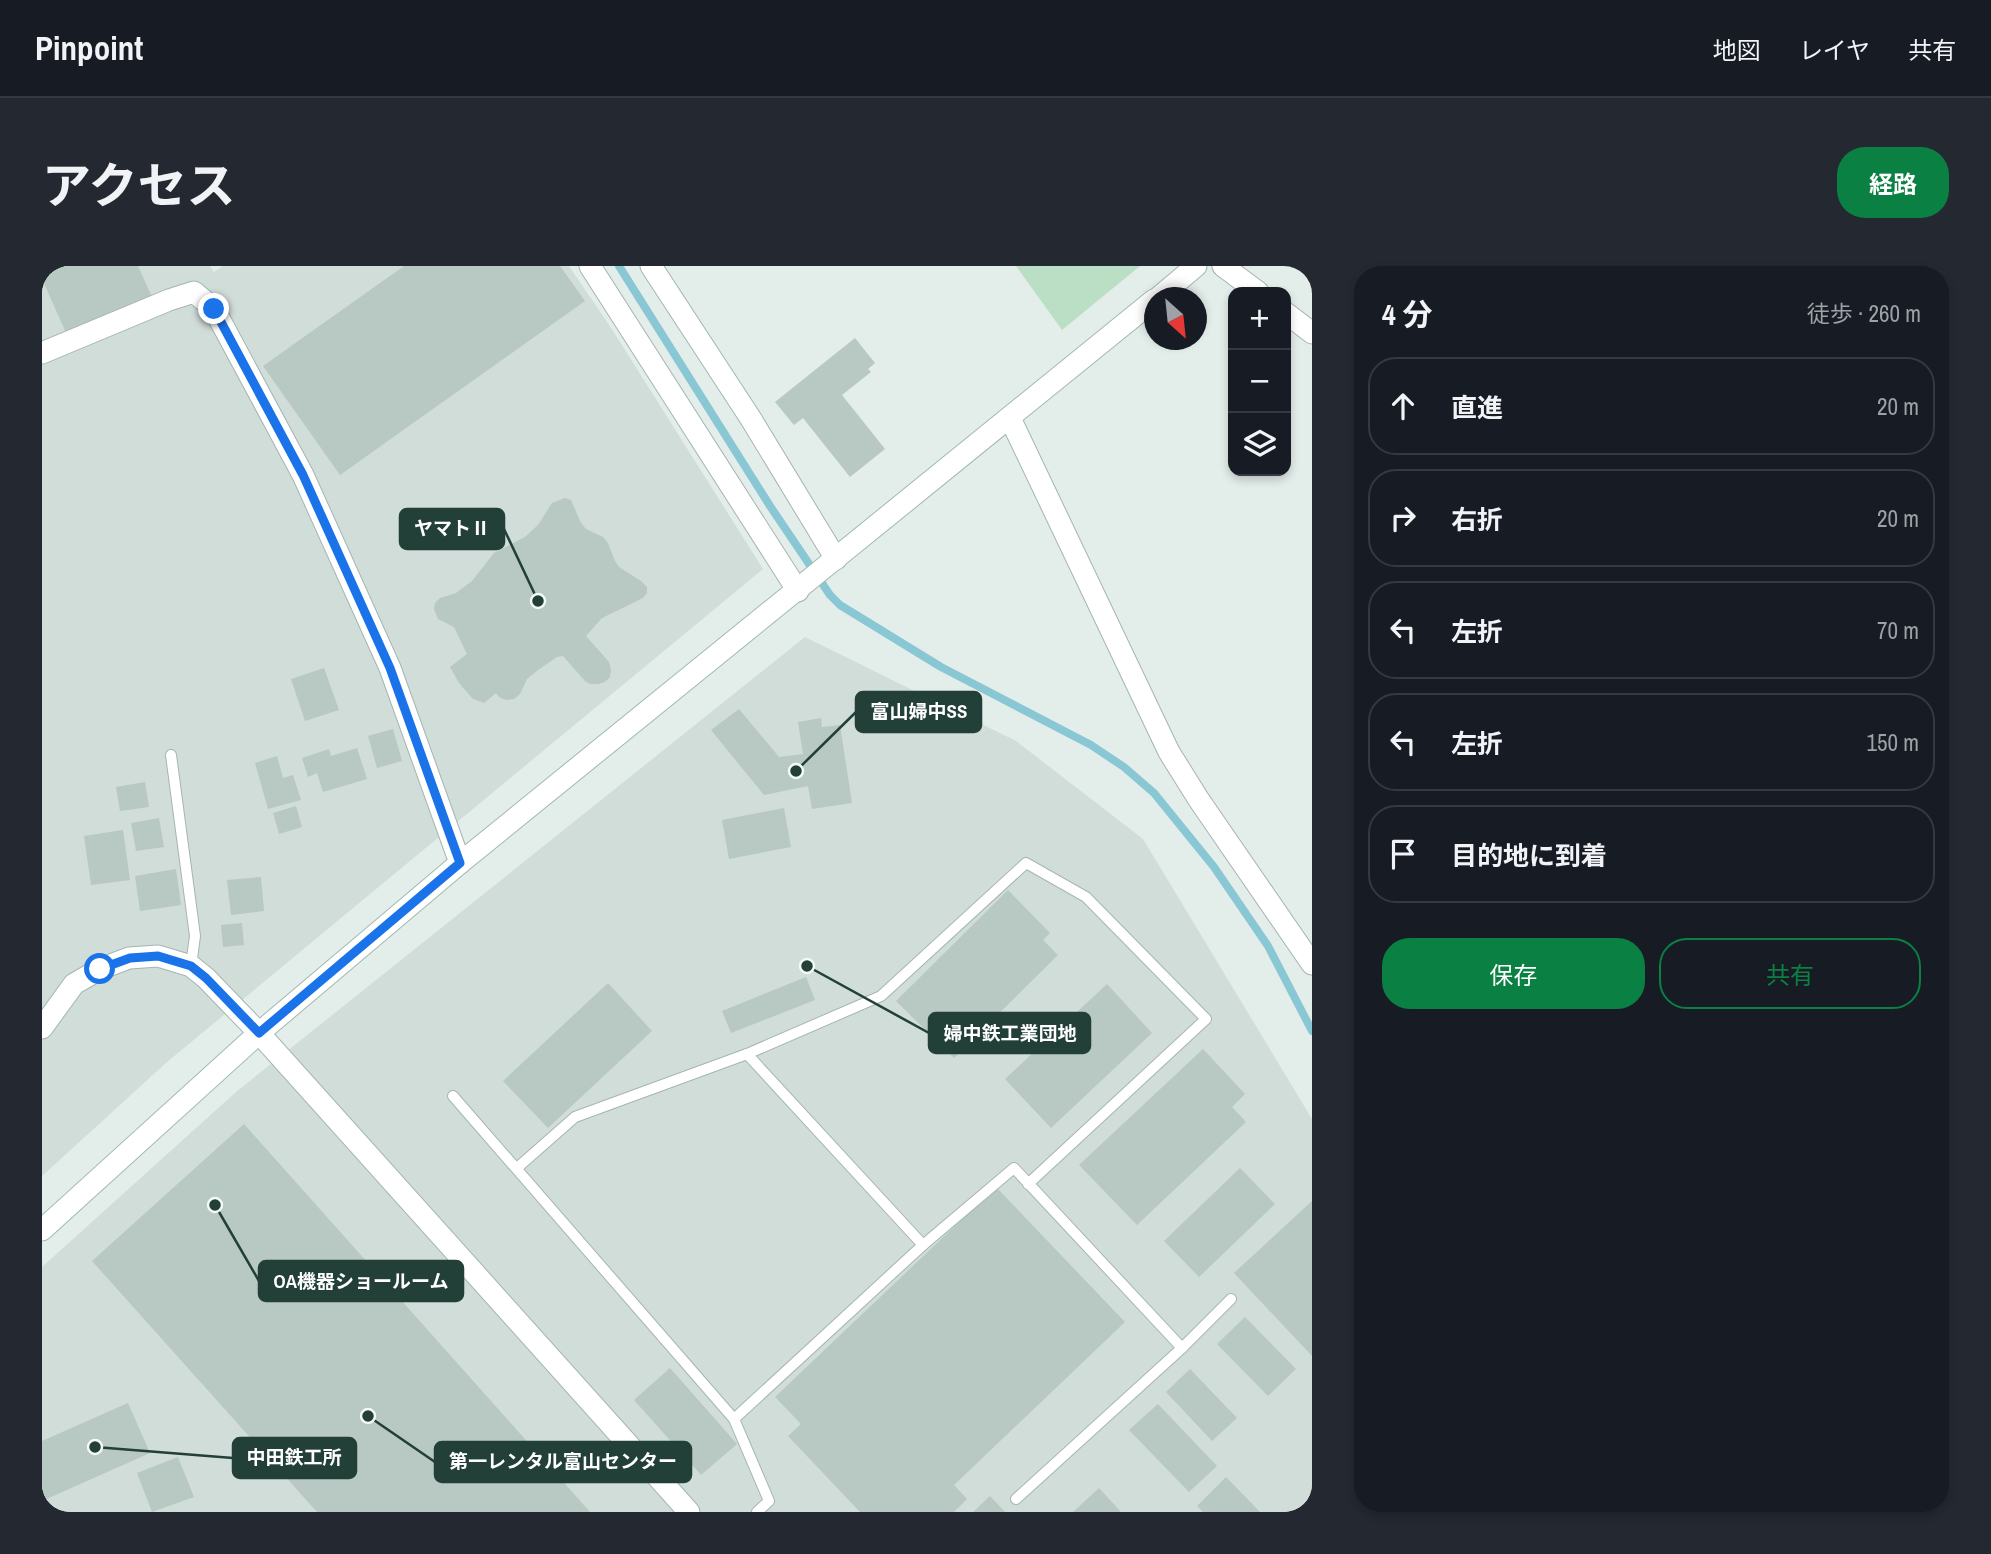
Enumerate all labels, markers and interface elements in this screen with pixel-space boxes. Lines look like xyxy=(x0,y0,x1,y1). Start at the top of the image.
text: Pinpoint xyxy=(35,26,143,70)
text: 地図 xyxy=(1713,34,1761,66)
text: レイヤ xyxy=(1799,34,1870,66)
text: 共有 xyxy=(1908,34,1956,66)
button: 経路 xyxy=(1837,147,1949,218)
text: アクセス xyxy=(42,152,236,218)
north arrow xyxy=(1144,287,1207,350)
map controls xyxy=(1228,287,1291,476)
button: + xyxy=(1228,287,1291,350)
route end xyxy=(198,293,229,324)
text: 4 分 xyxy=(1382,294,1433,334)
text: 徒歩 · 260 m xyxy=(1807,298,1921,329)
button: − xyxy=(1228,350,1291,413)
icon: ahead xyxy=(1384,387,1422,425)
text: 直進 xyxy=(1451,390,1503,425)
text: 20 m xyxy=(1877,391,1919,422)
button: layers xyxy=(1228,413,1291,476)
icon: right xyxy=(1384,499,1422,537)
text: 右折 xyxy=(1451,502,1503,537)
text: 20 m xyxy=(1877,503,1919,534)
callout: ヤマトⅡ xyxy=(400,509,504,549)
text: ヤマトⅡ xyxy=(414,515,490,541)
icon: left xyxy=(1384,611,1422,649)
text: 左折 xyxy=(1451,614,1503,649)
text: 70 m xyxy=(1877,615,1919,646)
callout: 富山婦中SS xyxy=(856,692,981,732)
text: 富山婦中SS xyxy=(871,698,967,724)
icon: left xyxy=(1384,723,1422,761)
text: 左折 xyxy=(1451,726,1503,761)
text: 150 m xyxy=(1867,727,1919,758)
icon: arrive xyxy=(1384,835,1422,873)
text: 目的地に到着 xyxy=(1451,838,1607,873)
button: 保存 xyxy=(1382,938,1645,1009)
button: 共有 xyxy=(1659,938,1921,1009)
route start xyxy=(84,953,115,984)
callout: 婦中鉄工業団地 xyxy=(929,1013,1090,1053)
text: 婦中鉄工業団地 xyxy=(943,1020,1077,1046)
callout: OA機器ショールーム xyxy=(259,1261,463,1301)
text: OA機器ショールーム xyxy=(274,1268,448,1294)
callout: 中田鉄工所 xyxy=(233,1438,356,1478)
callout: 第一レンタル富山センター xyxy=(435,1442,691,1482)
text: 中田鉄工所 xyxy=(246,1444,342,1470)
text: 第一レンタル富山センター xyxy=(449,1448,677,1474)

